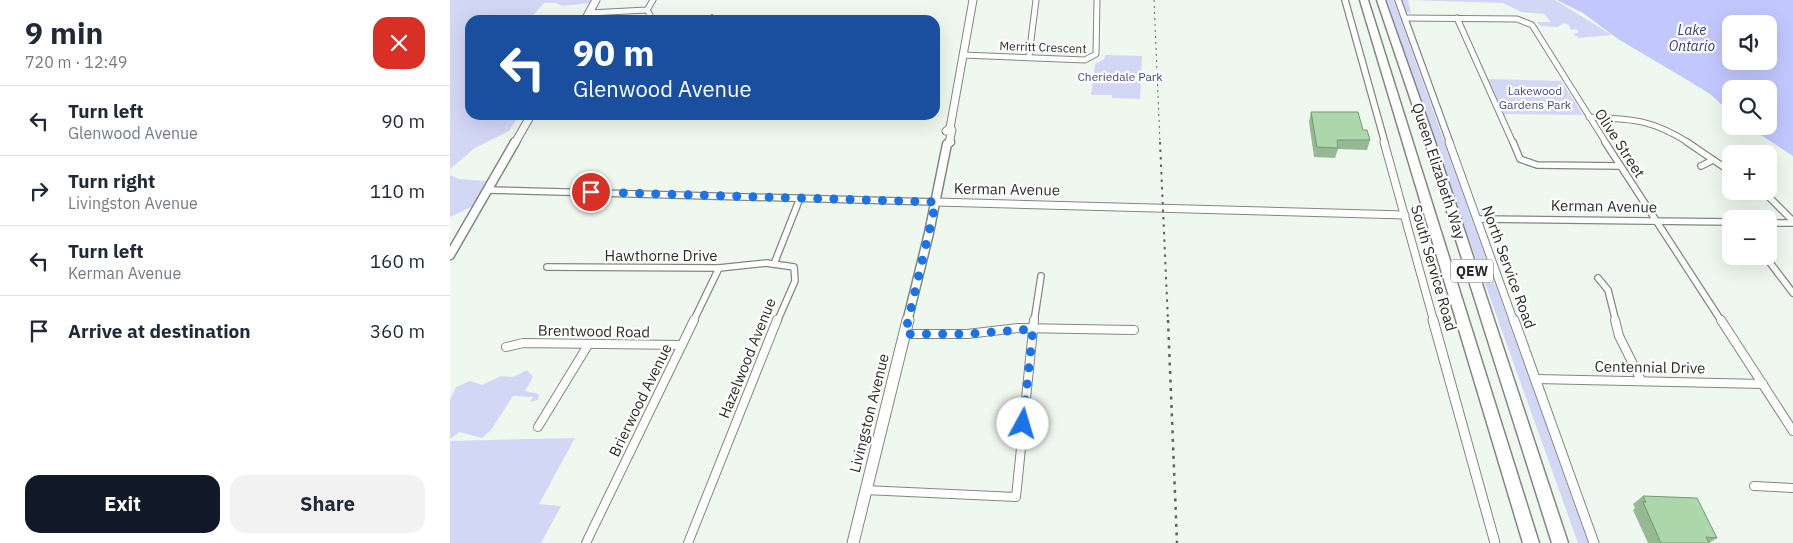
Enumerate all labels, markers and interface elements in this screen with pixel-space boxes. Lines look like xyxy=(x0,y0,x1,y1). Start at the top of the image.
text: 9 min xyxy=(25,13,103,52)
map controls xyxy=(1722,15,1777,265)
button: sound xyxy=(1722,15,1777,70)
button: close xyxy=(373,17,425,69)
water label: Lake Ontario xyxy=(1669,21,1716,55)
text: 90 m xyxy=(573,30,655,76)
icon: left xyxy=(490,35,555,100)
street label: Merritt Crescent xyxy=(999,38,1087,56)
text: 720 m · 12:49 xyxy=(25,52,127,72)
park label: Cheriedale Park xyxy=(1077,69,1163,84)
text: Glenwood Avenue xyxy=(573,74,752,103)
button: search xyxy=(1722,80,1777,135)
park label: Lakewood Gardens Park xyxy=(1499,83,1572,112)
text: Turn left xyxy=(68,99,144,123)
street label: Queen Elizabeth Way xyxy=(1408,100,1470,242)
street label: Olive Street xyxy=(1591,105,1649,181)
icon: left xyxy=(25,107,53,135)
text: 90 m xyxy=(381,109,425,133)
text: Glenwood Avenue xyxy=(68,123,198,143)
button: + xyxy=(1722,145,1777,200)
text: Turn right xyxy=(68,169,155,193)
pin xyxy=(570,171,612,213)
icon: right xyxy=(25,177,53,205)
icon: arrive xyxy=(577,178,605,206)
text: 110 m xyxy=(370,179,425,203)
street label: Kerman Avenue xyxy=(954,179,1060,199)
text: Livingston Avenue xyxy=(68,193,198,213)
street label: Kerman Avenue xyxy=(1551,196,1657,216)
street label: South Service Road xyxy=(1407,203,1461,333)
street label: North Service Road xyxy=(1478,203,1540,331)
button: − xyxy=(1722,210,1777,265)
text: Turn left xyxy=(68,239,144,263)
street label: Hawthorne Drive xyxy=(605,246,717,265)
icon: left xyxy=(25,247,53,275)
text: 160 m xyxy=(370,249,425,273)
road number: QEW xyxy=(1451,260,1493,282)
text: Kerman Avenue xyxy=(68,263,181,283)
street label: Hazelwood Avenue xyxy=(714,295,780,421)
icon: arrive xyxy=(25,317,53,345)
text: Arrive at destination xyxy=(68,319,251,343)
text: 360 m xyxy=(370,319,425,343)
street label: Brentwood Road xyxy=(538,321,650,341)
street label: Brierwood Avenue xyxy=(604,340,676,460)
street label: Livingston Avenue xyxy=(845,352,893,474)
street label: Centennial Drive xyxy=(1594,357,1706,377)
position arrow xyxy=(996,397,1048,449)
button: Exit xyxy=(25,475,220,533)
button: Share xyxy=(230,475,425,533)

